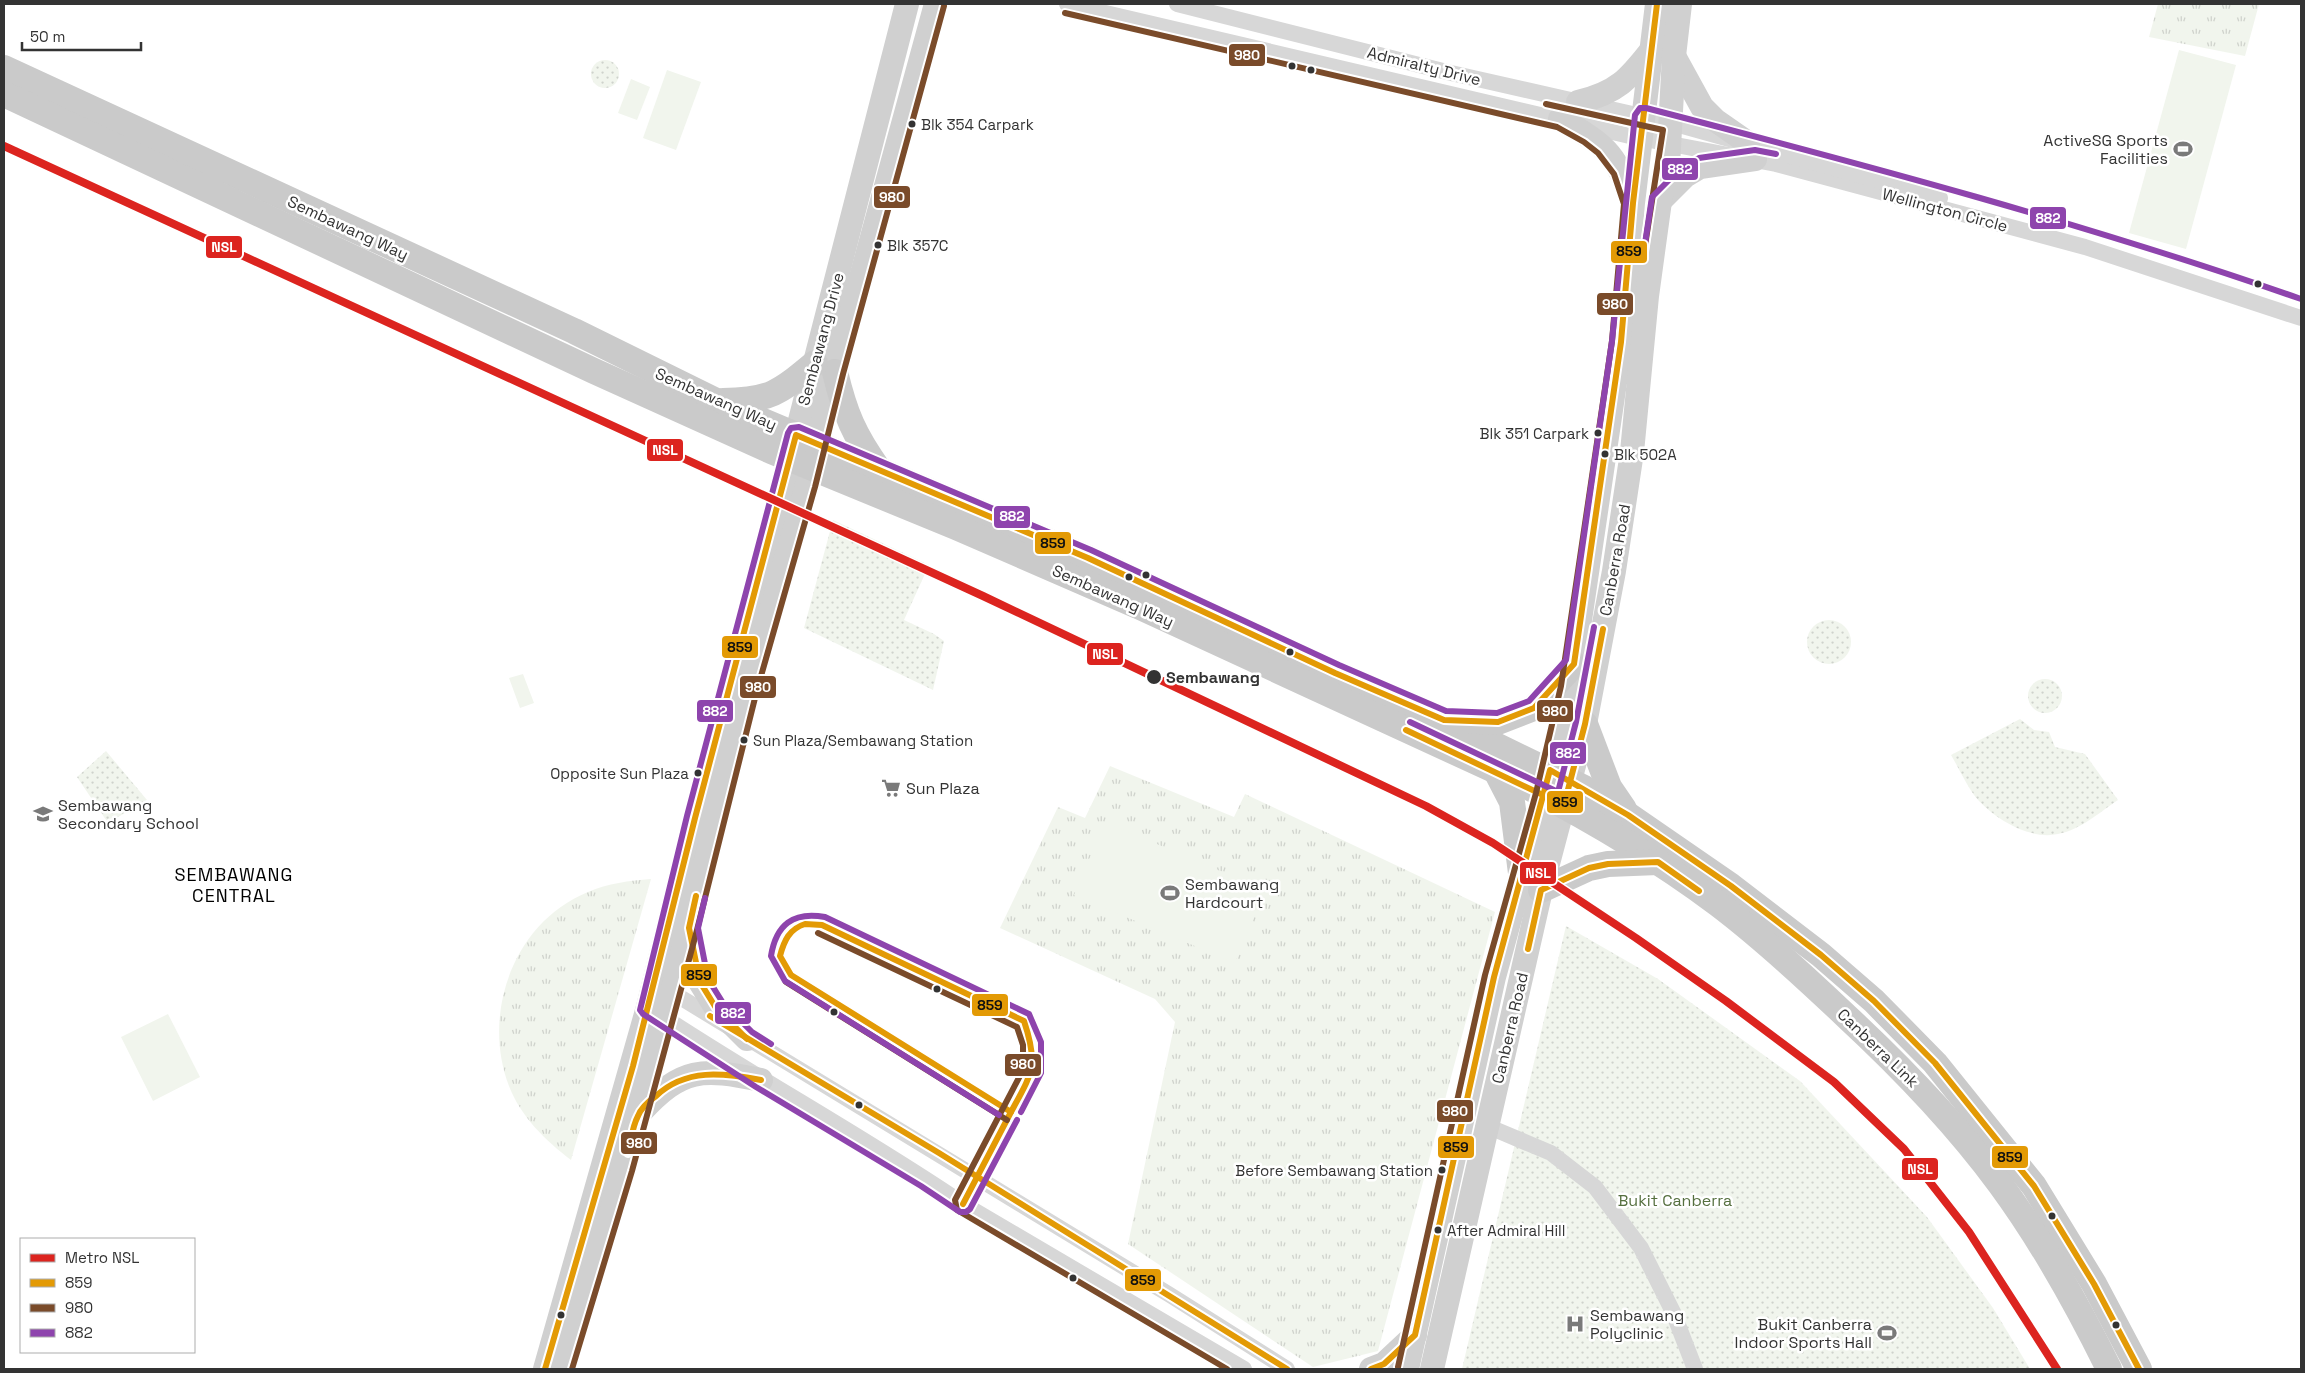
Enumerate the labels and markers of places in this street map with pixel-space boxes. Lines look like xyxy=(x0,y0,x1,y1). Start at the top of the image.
unlabelled marker xyxy=(1287,61,1297,71)
unlabelled marker xyxy=(1306,65,1316,75)
place label: Blk 354 Carpark xyxy=(921,115,1034,134)
marker: Blk 354 Carpark xyxy=(907,119,917,129)
place label: ActiveSG Sports Facilities xyxy=(2043,130,2168,169)
sports icon: ActiveSG Sports Facilities xyxy=(2172,138,2194,160)
place label: Blk 357C xyxy=(887,236,948,255)
marker: Blk 357C xyxy=(873,240,883,250)
unlabelled marker xyxy=(2253,279,2263,289)
place label: Blk 351 Carpark xyxy=(1480,424,1589,443)
marker: Blk 351 Carpark xyxy=(1593,428,1603,438)
place label: Blk 502A xyxy=(1614,445,1677,464)
marker: Blk 502A xyxy=(1600,449,1610,459)
unlabelled marker xyxy=(1141,570,1151,580)
unlabelled marker xyxy=(1124,572,1134,582)
unlabelled marker xyxy=(1285,647,1295,657)
place label: Sembawang xyxy=(1166,667,1260,688)
marker: Sembawang xyxy=(1145,668,1163,686)
place label: Sun Plaza/Sembawang Station xyxy=(753,731,973,750)
marker: Sun Plaza/Sembawang Station xyxy=(739,735,749,745)
place label: Opposite Sun Plaza xyxy=(550,764,689,783)
marker: Opposite Sun Plaza xyxy=(693,768,703,778)
supermarket icon: Sun Plaza xyxy=(880,777,902,799)
place label: Sun Plaza xyxy=(906,778,980,799)
place label: Sembawang Secondary School xyxy=(58,795,199,834)
school or university icon: Sembawang Secondary School xyxy=(32,803,54,825)
place label: Sembawang Hardcourt xyxy=(1185,874,1279,913)
sports icon: Sembawang Hardcourt xyxy=(1159,882,1181,904)
unlabelled marker xyxy=(932,984,942,994)
unlabelled marker xyxy=(829,1007,839,1017)
unlabelled marker xyxy=(854,1100,864,1110)
place label: Before Sembawang Station xyxy=(1235,1161,1433,1180)
marker: Before Sembawang Station xyxy=(1437,1165,1447,1175)
unlabelled marker xyxy=(2047,1211,2057,1221)
place label: After Admiral Hill xyxy=(1447,1221,1565,1240)
marker: After Admiral Hill xyxy=(1433,1225,1443,1235)
unlabelled marker xyxy=(1068,1273,1078,1283)
place label: Sembawang Polyclinic xyxy=(1590,1305,1684,1344)
unlabelled marker xyxy=(556,1310,566,1320)
hospital icon: Sembawang Polyclinic xyxy=(1564,1313,1586,1335)
place label: Bukit Canberra Indoor Sports Hall xyxy=(1735,1314,1872,1353)
unlabelled marker xyxy=(2111,1320,2121,1330)
sports icon: Bukit Canberra Indoor Sports Hall xyxy=(1876,1322,1898,1344)

